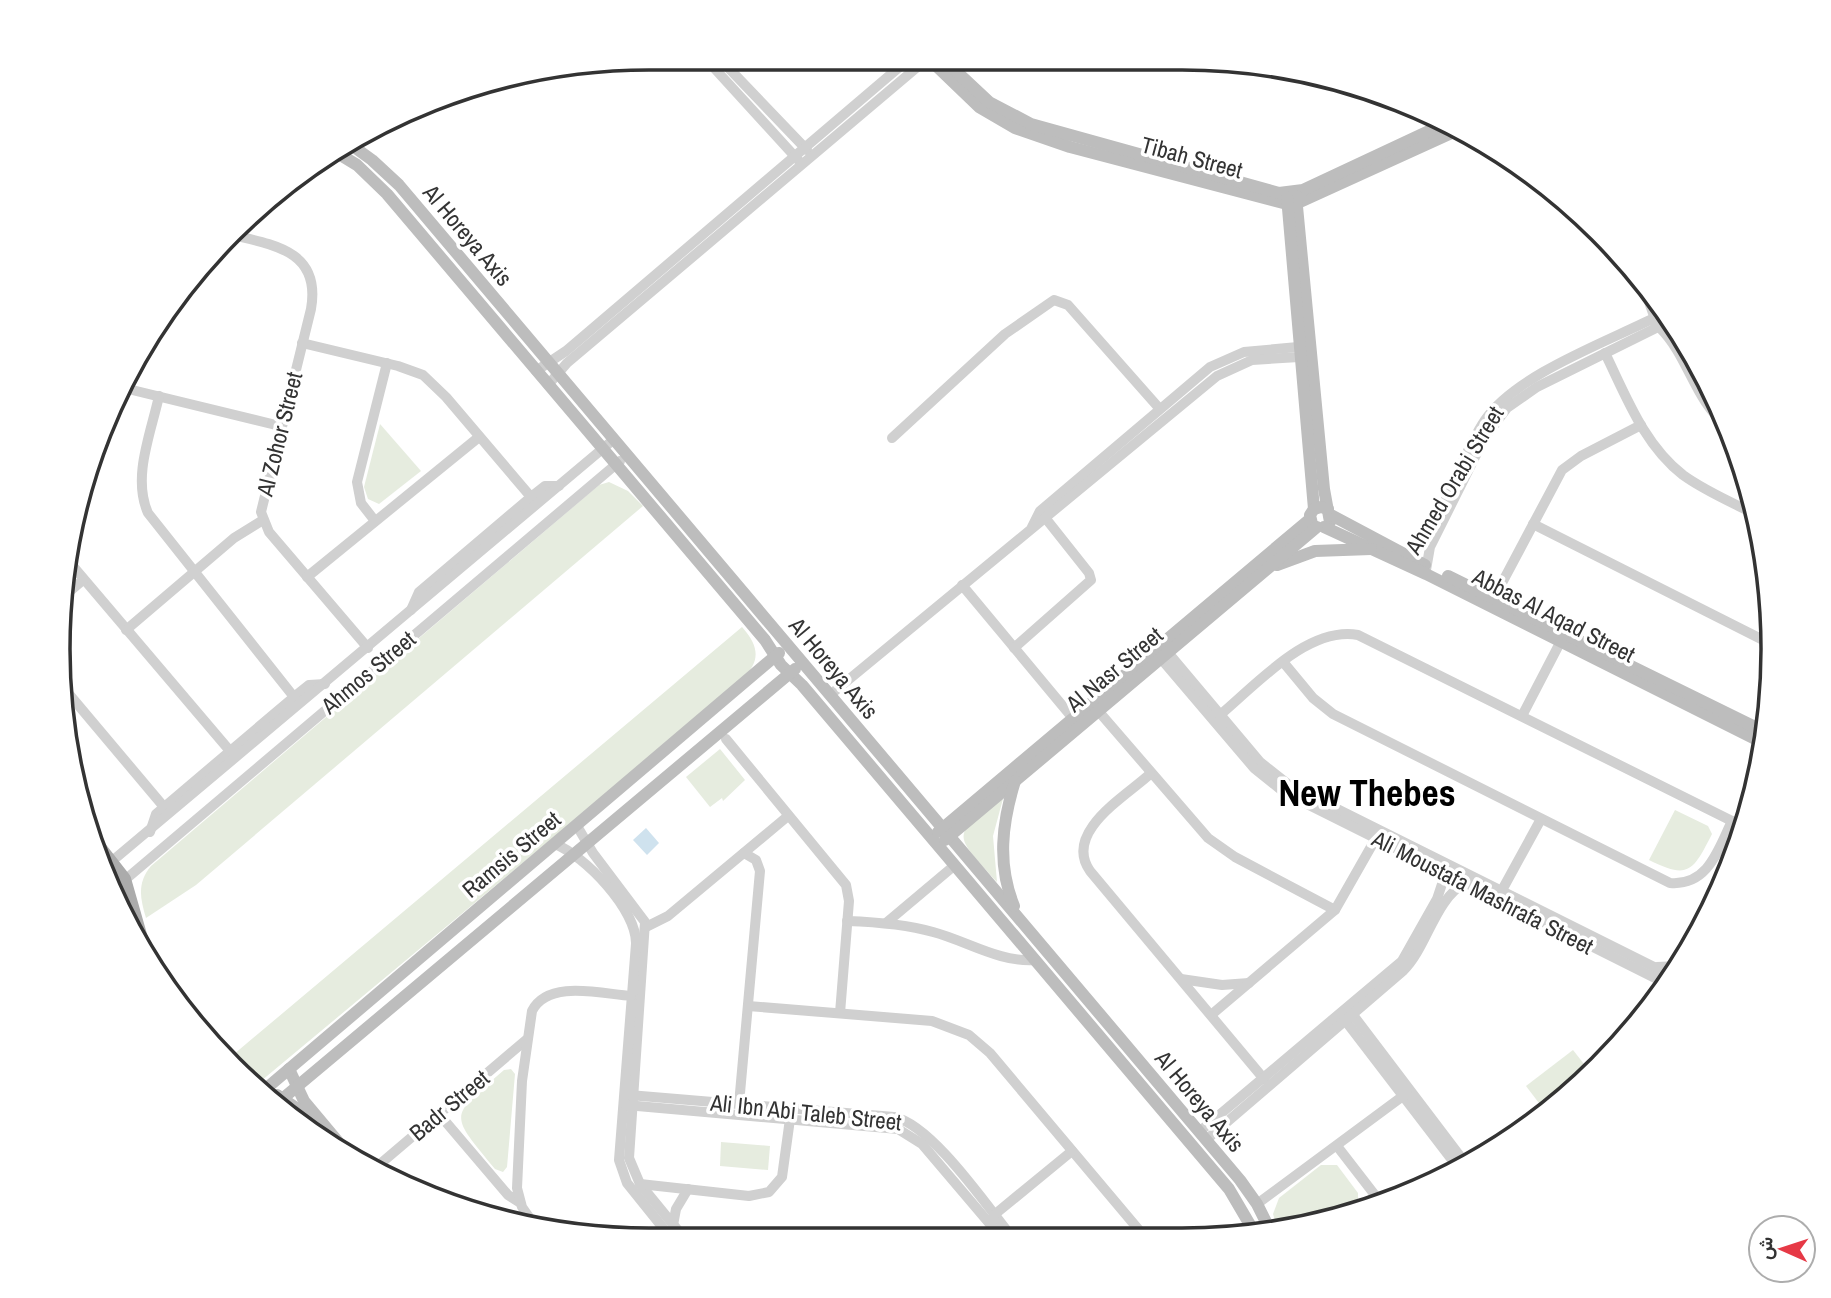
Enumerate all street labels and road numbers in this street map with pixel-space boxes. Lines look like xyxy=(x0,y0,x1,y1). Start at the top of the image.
street label: Tibah Street xyxy=(1138,129,1246,185)
street label: Al Horeya Axis xyxy=(416,177,520,292)
street label: Al Zohor Street xyxy=(248,369,309,500)
street label: Ahmed Orabi Street xyxy=(1397,400,1510,561)
street label: Abbas Al Aqad Street xyxy=(1467,560,1640,669)
street label: Al Horeya Axis xyxy=(782,610,886,725)
street label: Al Nasr Street xyxy=(1058,619,1169,719)
street label: Ahmos Street xyxy=(314,623,422,721)
street label: Ramsis Street xyxy=(455,804,567,904)
street label: Ali Moustafa Mashrafa Street xyxy=(1366,822,1599,961)
street label: Al Horeya Axis xyxy=(1148,1043,1252,1158)
street label: Badr Street xyxy=(402,1062,496,1148)
street label: Ali Ibn Abi Taleb Street xyxy=(708,1086,903,1137)

